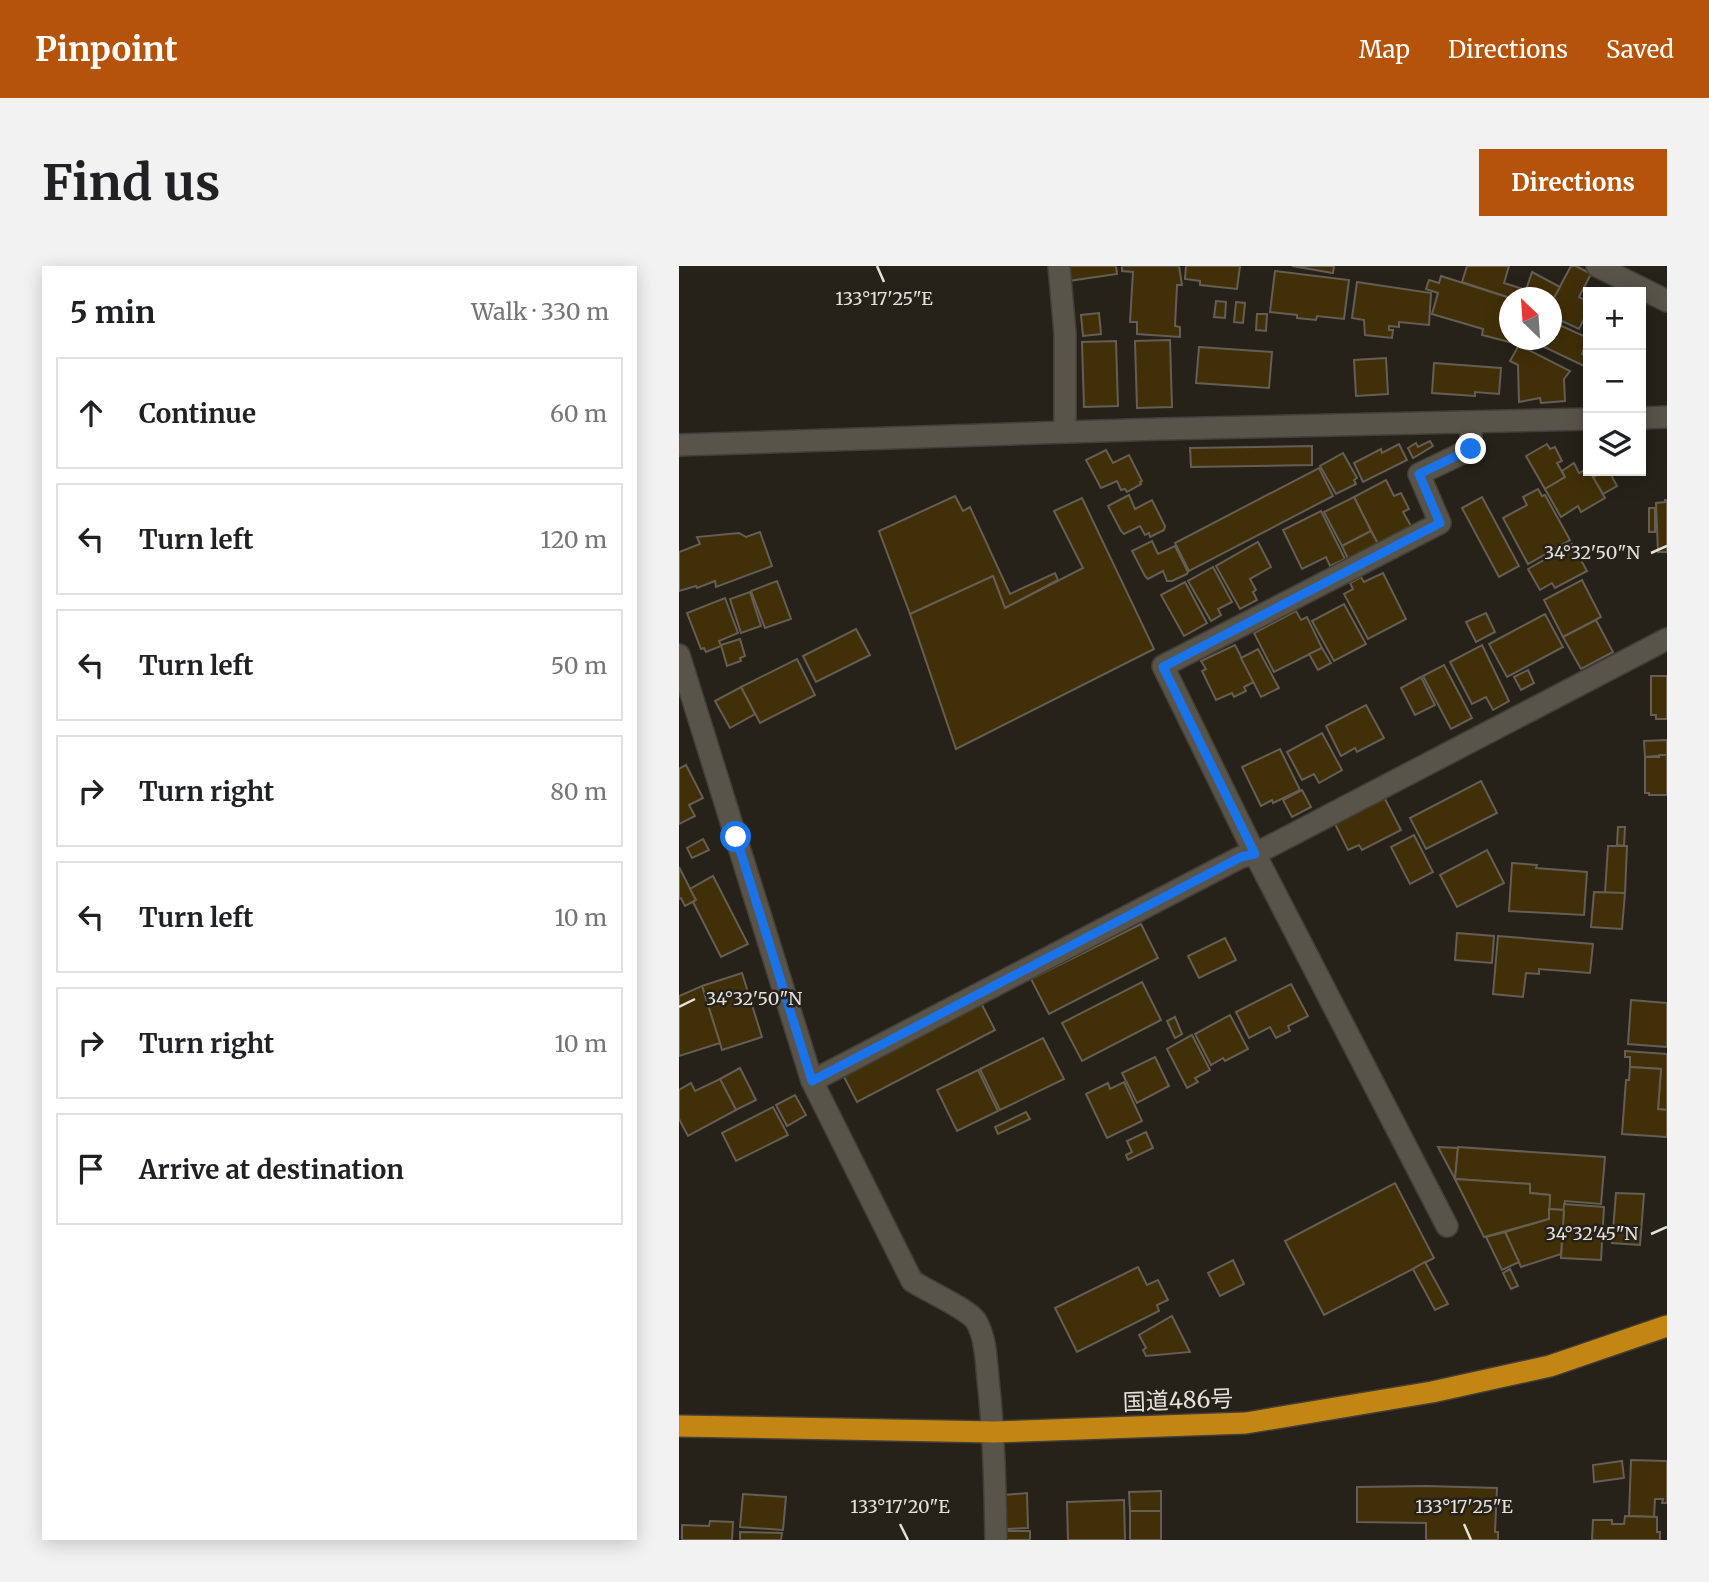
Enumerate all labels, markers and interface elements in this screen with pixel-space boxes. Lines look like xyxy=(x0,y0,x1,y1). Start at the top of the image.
text: Pinpoint xyxy=(35,29,178,70)
text: Map xyxy=(1359,34,1410,65)
text: Directions xyxy=(1448,34,1568,65)
text: Saved xyxy=(1606,34,1674,65)
button: Directions xyxy=(1479,149,1667,216)
text: Find us xyxy=(42,152,220,213)
text: 133°17'25"E xyxy=(835,287,933,310)
north arrow xyxy=(1499,287,1562,350)
map controls xyxy=(1583,287,1646,476)
button: + xyxy=(1583,287,1646,350)
text: 5 min xyxy=(70,293,155,331)
text: Walk · 330 m xyxy=(471,297,609,326)
button: − xyxy=(1583,350,1646,413)
icon: ahead xyxy=(72,394,110,432)
text: Continue xyxy=(139,397,256,430)
text: 60 m xyxy=(550,399,607,428)
button: layers xyxy=(1583,413,1646,476)
route end xyxy=(1455,433,1486,464)
icon: left xyxy=(72,520,110,558)
text: Turn left xyxy=(139,523,253,556)
text: 120 m xyxy=(541,525,607,554)
text: 34°32'50"N xyxy=(1544,541,1640,564)
icon: left xyxy=(72,646,110,684)
text: Turn left xyxy=(139,649,253,682)
text: 50 m xyxy=(551,651,607,680)
icon: right xyxy=(72,772,110,810)
text: Turn right xyxy=(139,775,274,808)
text: 80 m xyxy=(550,777,607,806)
route start xyxy=(720,821,751,852)
icon: left xyxy=(72,898,110,936)
text: Turn left xyxy=(139,901,253,934)
text: 10 m xyxy=(554,903,607,932)
text: 34°32'50"N xyxy=(706,987,802,1010)
icon: right xyxy=(72,1024,110,1062)
text: Turn right xyxy=(139,1027,274,1060)
text: 10 m xyxy=(554,1029,607,1058)
icon: arrive xyxy=(72,1150,110,1188)
text: Arrive at destination xyxy=(139,1153,404,1186)
text: 34°32'45"N xyxy=(1546,1222,1638,1245)
street label: 国道486号 xyxy=(1122,1384,1234,1416)
text: 133°17'20"E xyxy=(850,1495,950,1518)
text: 133°17'25"E xyxy=(1415,1495,1513,1518)

